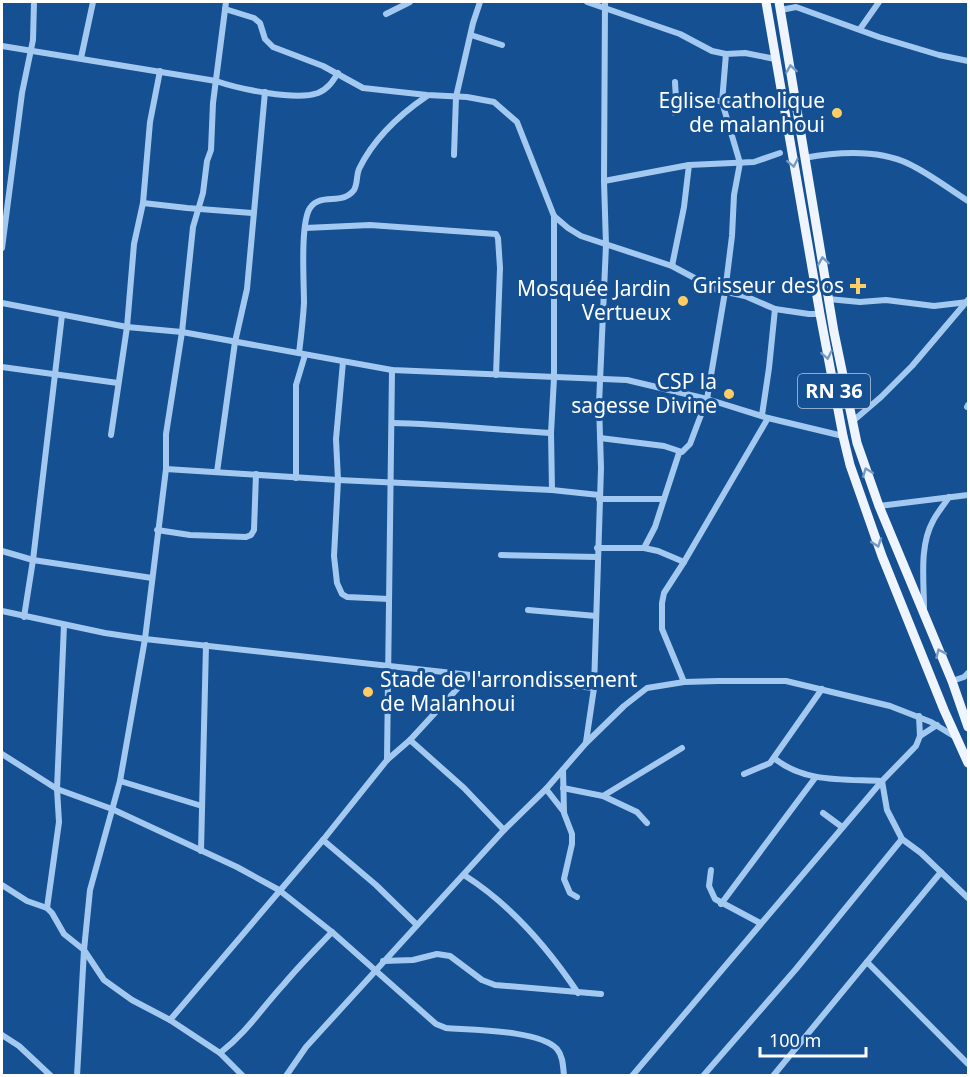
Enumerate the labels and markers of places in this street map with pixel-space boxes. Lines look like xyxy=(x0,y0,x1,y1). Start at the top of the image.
place label: Eglise catholique de malanhoui xyxy=(659,86,825,138)
marker: Eglise catholique de malanhoui xyxy=(830,106,844,120)
place label: Grisseur des os xyxy=(693,271,844,299)
place label: Mosquée Jardin Vertueux xyxy=(517,274,671,326)
marker: Grisseur des os xyxy=(849,277,867,295)
marker: Mosquée Jardin Vertueux xyxy=(676,294,690,308)
place label: CSP la sagesse Divine xyxy=(571,367,717,419)
marker: CSP la sagesse Divine xyxy=(722,387,736,401)
place label: Stade de l'arrondissement de Malanhoui xyxy=(380,665,638,717)
marker: Stade de l'arrondissement de Malanhoui xyxy=(361,685,375,699)

